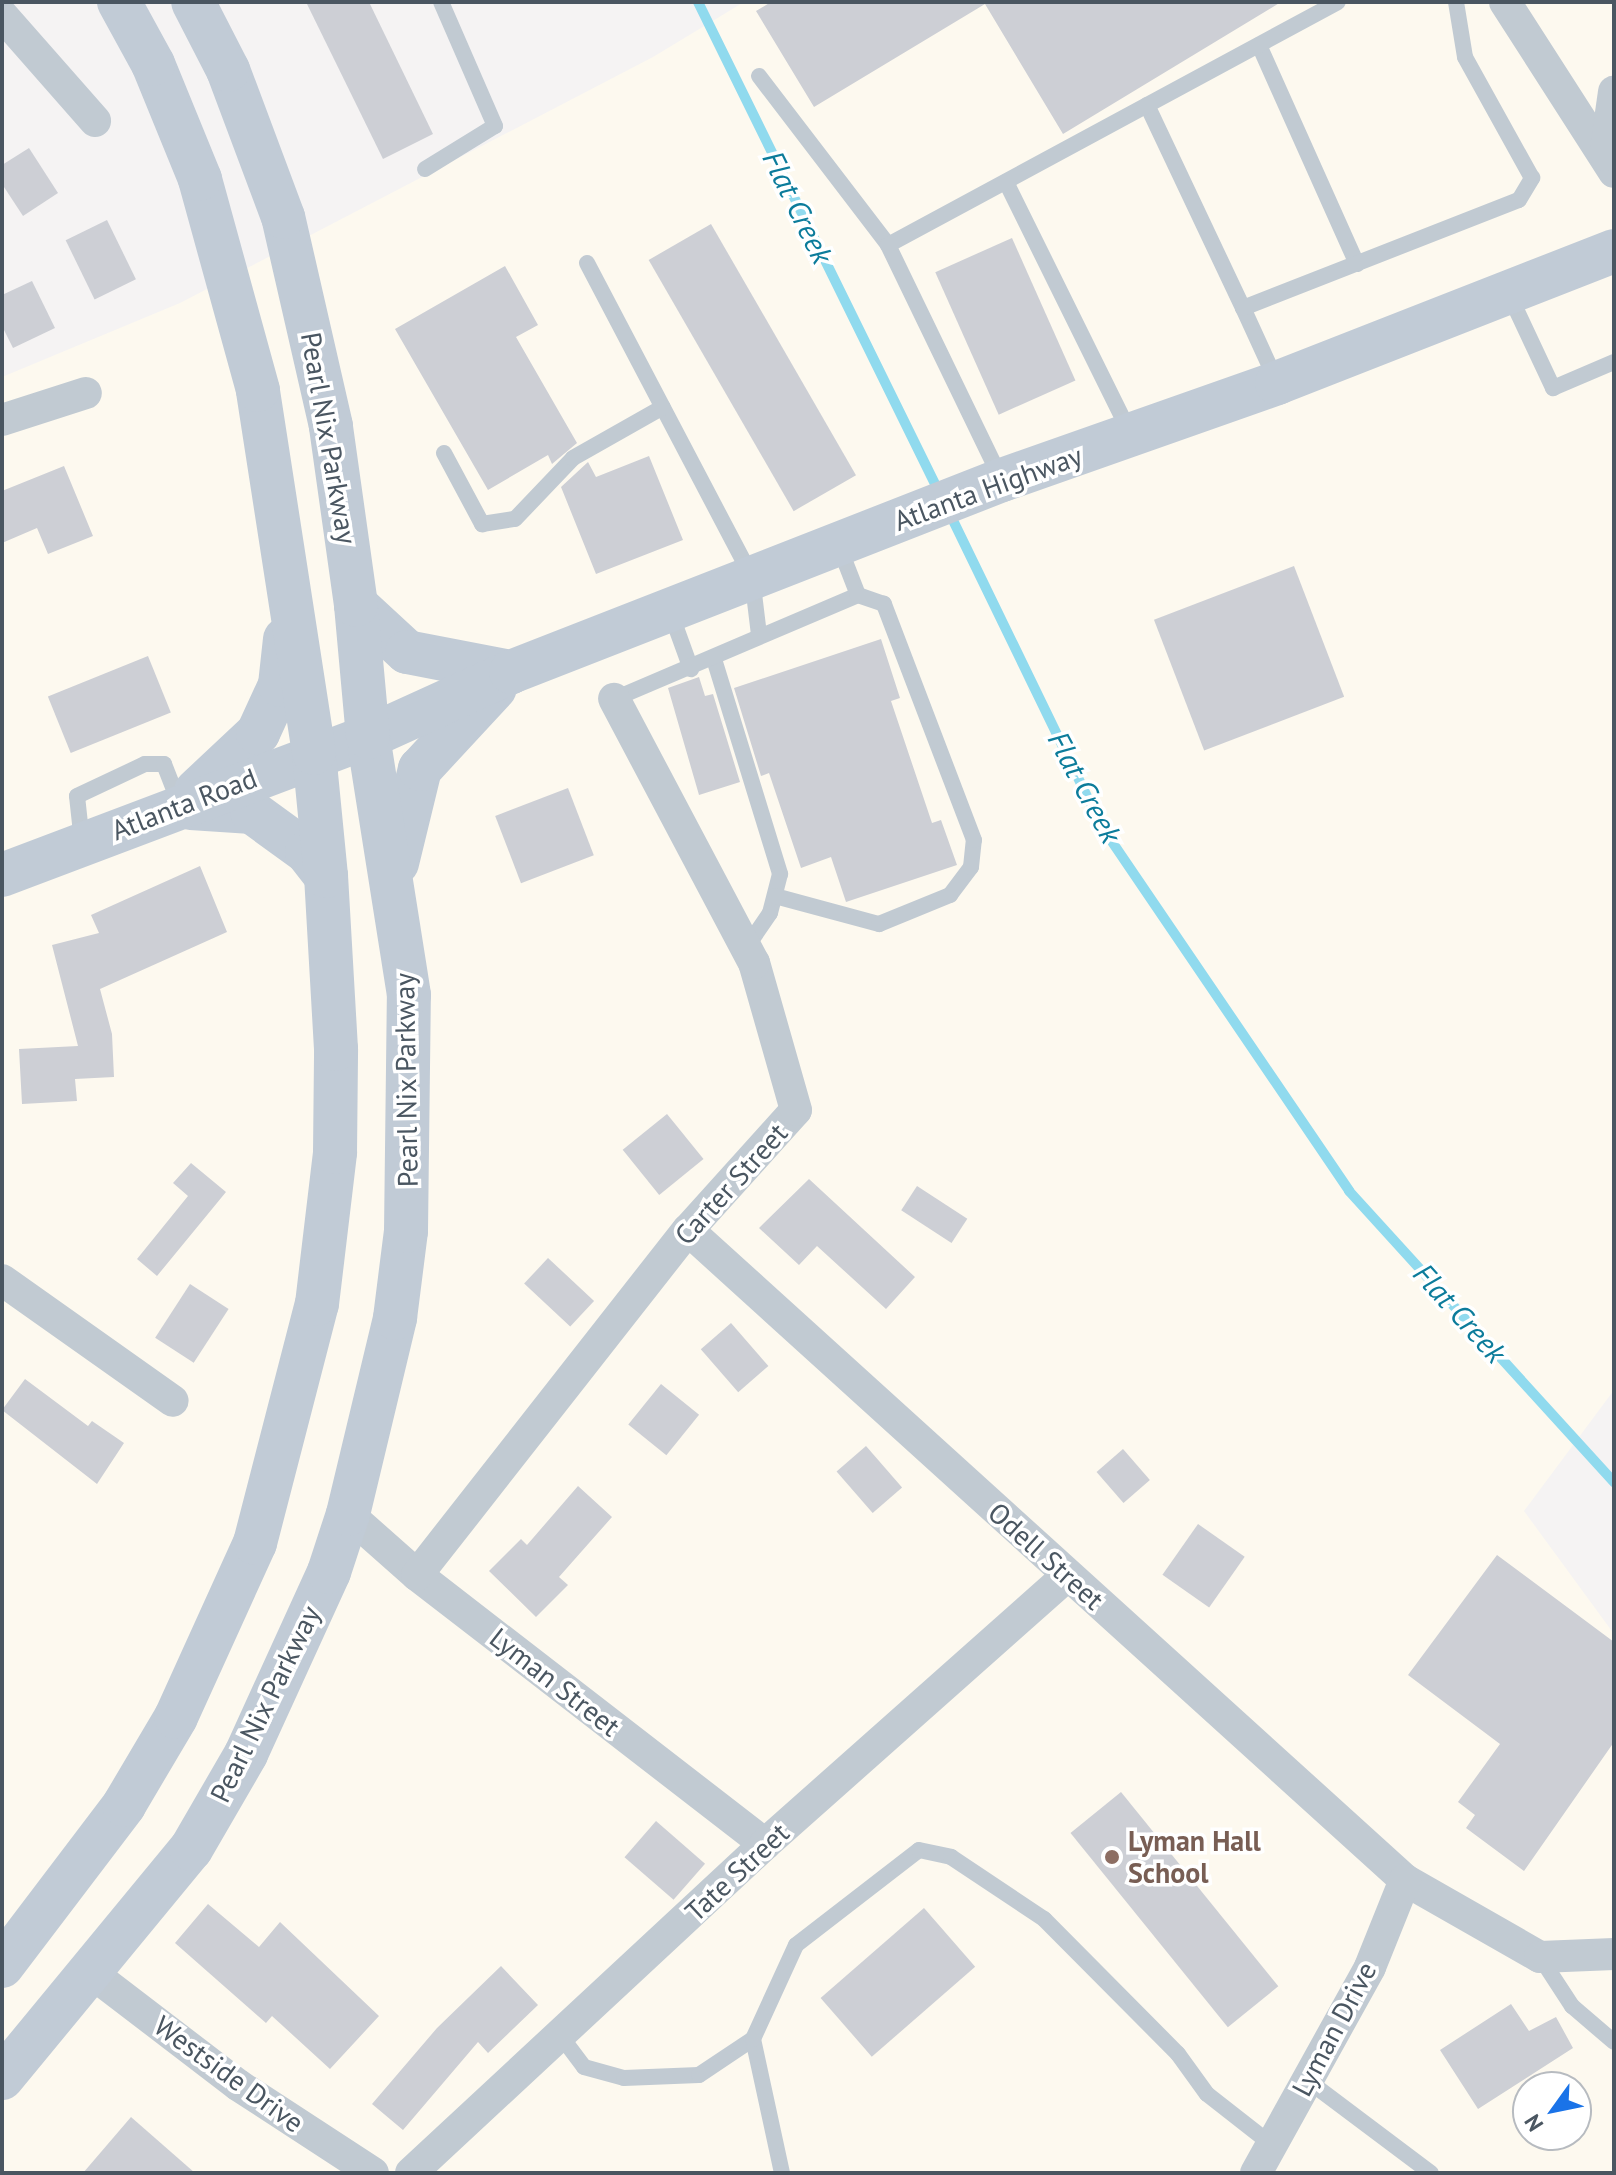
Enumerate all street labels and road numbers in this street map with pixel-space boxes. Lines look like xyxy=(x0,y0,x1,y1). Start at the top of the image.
street label: Pearl Nix Parkway xyxy=(294,329,364,547)
street label: Atlanta Highway xyxy=(889,438,1087,538)
street label: Atlanta Road xyxy=(107,761,261,847)
street label: Pearl Nix Parkway xyxy=(387,972,425,1188)
street label: Carter Street xyxy=(668,1116,794,1252)
street label: Odell Street xyxy=(981,1495,1111,1617)
street label: Pearl Nix Parkway xyxy=(203,1600,327,1808)
street label: Lyman Street xyxy=(483,1621,627,1743)
street label: Tate Street xyxy=(678,1816,796,1928)
street label: Lyman Drive xyxy=(1285,1956,1383,2102)
street label: Westside Drive xyxy=(148,2009,310,2139)

